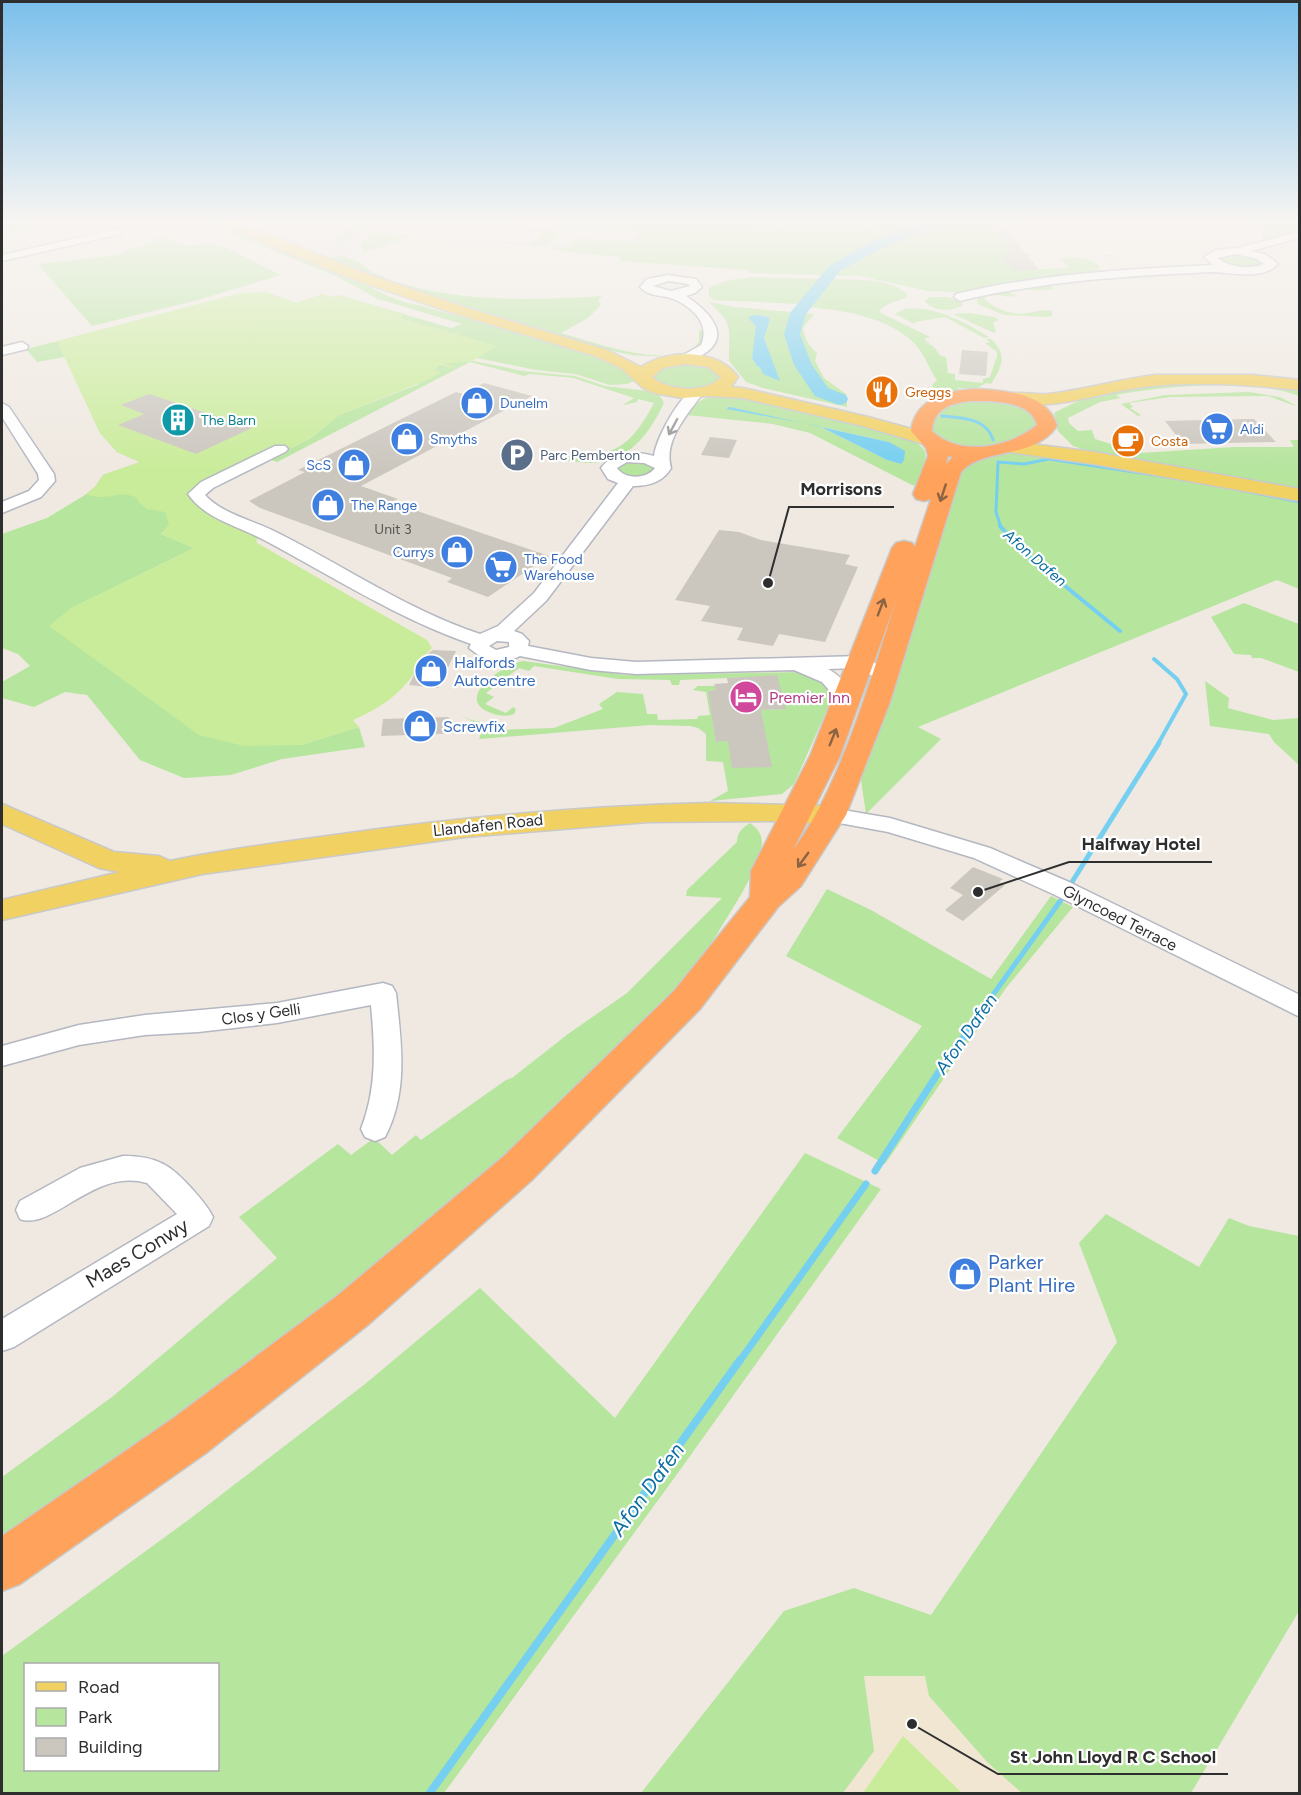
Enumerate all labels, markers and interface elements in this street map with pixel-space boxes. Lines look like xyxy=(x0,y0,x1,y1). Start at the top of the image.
restaurant icon: Greggs xyxy=(864,374,900,410)
place label: Greggs xyxy=(905,384,951,401)
shop icon: Dunelm xyxy=(459,385,495,421)
place label: Dunelm xyxy=(500,395,548,412)
building icon: The Barn xyxy=(160,402,196,438)
supermarket icon: Aldi xyxy=(1199,411,1235,447)
place label: The Barn xyxy=(201,412,256,429)
one-way arrow xyxy=(667,417,678,435)
shop icon: Smyths xyxy=(389,421,425,457)
place label: Aldi xyxy=(1240,421,1264,438)
cafe icon: Costa xyxy=(1110,423,1146,459)
place label: Smyths xyxy=(430,431,477,448)
place label: Costa xyxy=(1151,433,1188,450)
parking icon: Parc Pemberton xyxy=(499,437,535,473)
shop icon: ScS xyxy=(336,447,372,483)
place label: Parc Pemberton xyxy=(540,447,640,464)
place label: ScS xyxy=(306,457,331,474)
callout: Morrisons xyxy=(789,471,894,507)
text: Morrisons xyxy=(800,478,882,500)
one-way arrow xyxy=(937,483,948,502)
shop icon: The Range xyxy=(310,487,346,523)
place label: The Range xyxy=(351,497,418,514)
house number: Unit 3 xyxy=(374,521,412,538)
water label: Afon Dafen xyxy=(999,525,1070,590)
shop icon: Currys xyxy=(439,534,475,570)
place label: Currys xyxy=(393,544,434,561)
supermarket icon: The Food Warehouse xyxy=(483,549,519,585)
place label: The Food Warehouse xyxy=(524,551,595,584)
one-way arrow xyxy=(877,598,888,617)
shop icon: Halfords Autocentre xyxy=(413,653,449,689)
place label: Halfords Autocentre xyxy=(454,653,536,690)
hotel icon: Premier Inn xyxy=(728,679,764,715)
place label: Premier Inn xyxy=(769,688,850,707)
shop icon: Screwfix xyxy=(402,708,438,744)
place label: Screwfix xyxy=(443,717,506,736)
one-way arrow xyxy=(828,728,839,747)
street label: Llandafen Road xyxy=(432,810,544,840)
callout: Halfway Hotel xyxy=(1069,826,1212,862)
text: Halfway Hotel xyxy=(1082,833,1200,855)
one-way arrow xyxy=(797,852,809,868)
street label: Glyncoed Terrace xyxy=(1060,881,1181,955)
water label: Afon Dafen xyxy=(930,990,1002,1079)
street label: Clos y Gelli xyxy=(220,999,302,1029)
street label: Maes Conwy xyxy=(81,1213,193,1293)
place label: Parker Plant Hire xyxy=(988,1250,1075,1297)
shop icon: Parker Plant Hire xyxy=(947,1256,983,1292)
water label: Afon Dafen xyxy=(604,1437,689,1541)
legend xyxy=(24,1663,219,1771)
text: Road xyxy=(78,1676,119,1698)
text: Park xyxy=(78,1706,113,1728)
text: Building xyxy=(78,1736,143,1758)
callout: St John Lloyd R C School xyxy=(998,1738,1228,1774)
text: St John Lloyd R C School xyxy=(1010,1746,1216,1768)

